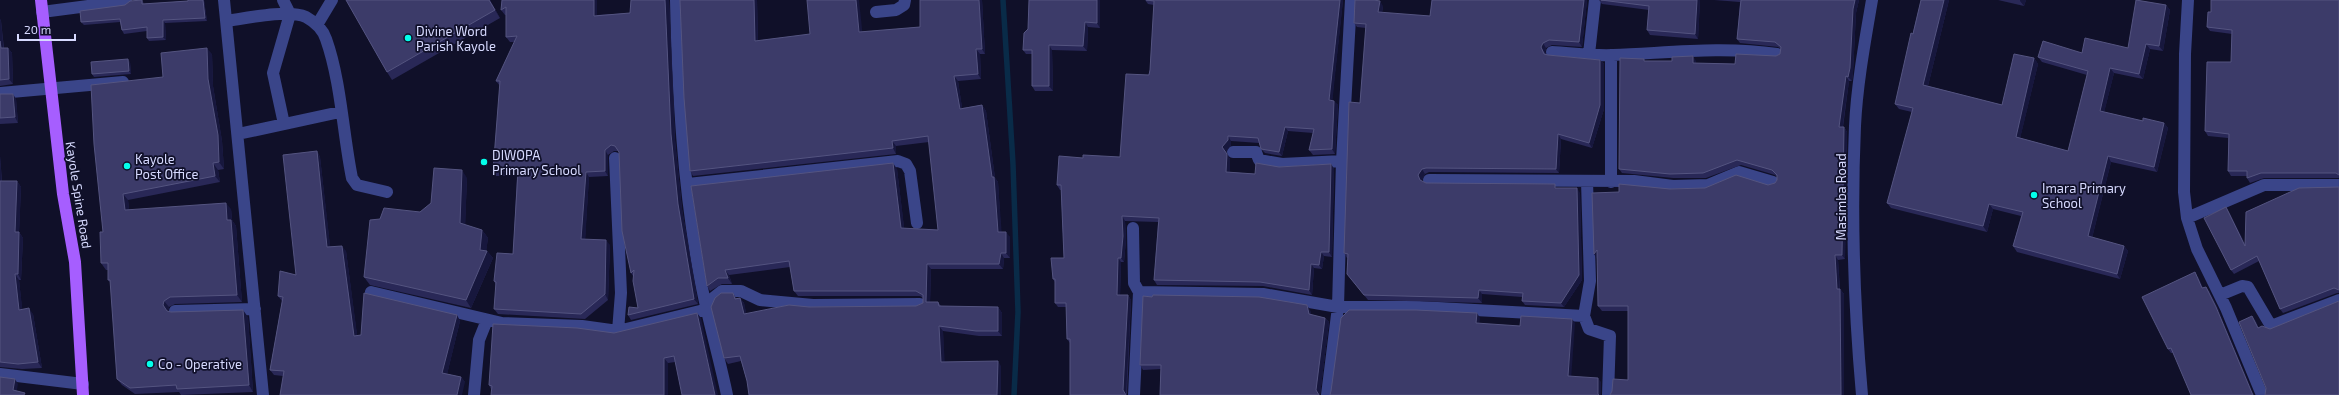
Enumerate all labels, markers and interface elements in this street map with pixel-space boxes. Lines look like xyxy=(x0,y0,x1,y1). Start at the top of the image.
scale bar xyxy=(18,16,75,42)
text: 20 m xyxy=(24,22,51,36)
place label: Divine Word Parish Kayole xyxy=(416,23,496,54)
marker: Divine Word Parish Kayole xyxy=(403,33,413,43)
street label: Kayole Spine Road xyxy=(63,140,95,250)
place label: DIWOPA Primary School xyxy=(492,147,581,178)
place label: Kayole Post Office xyxy=(135,151,198,182)
street label: Masimba Road xyxy=(1833,153,1849,241)
marker: DIWOPA Primary School xyxy=(479,157,489,167)
marker: Kayole Post Office xyxy=(122,161,132,171)
place label: Imara Primary School xyxy=(2042,180,2126,211)
marker: Imara Primary School xyxy=(2029,190,2039,200)
place label: Co - Operative xyxy=(158,356,242,372)
marker: Co - Operative xyxy=(145,359,155,369)

